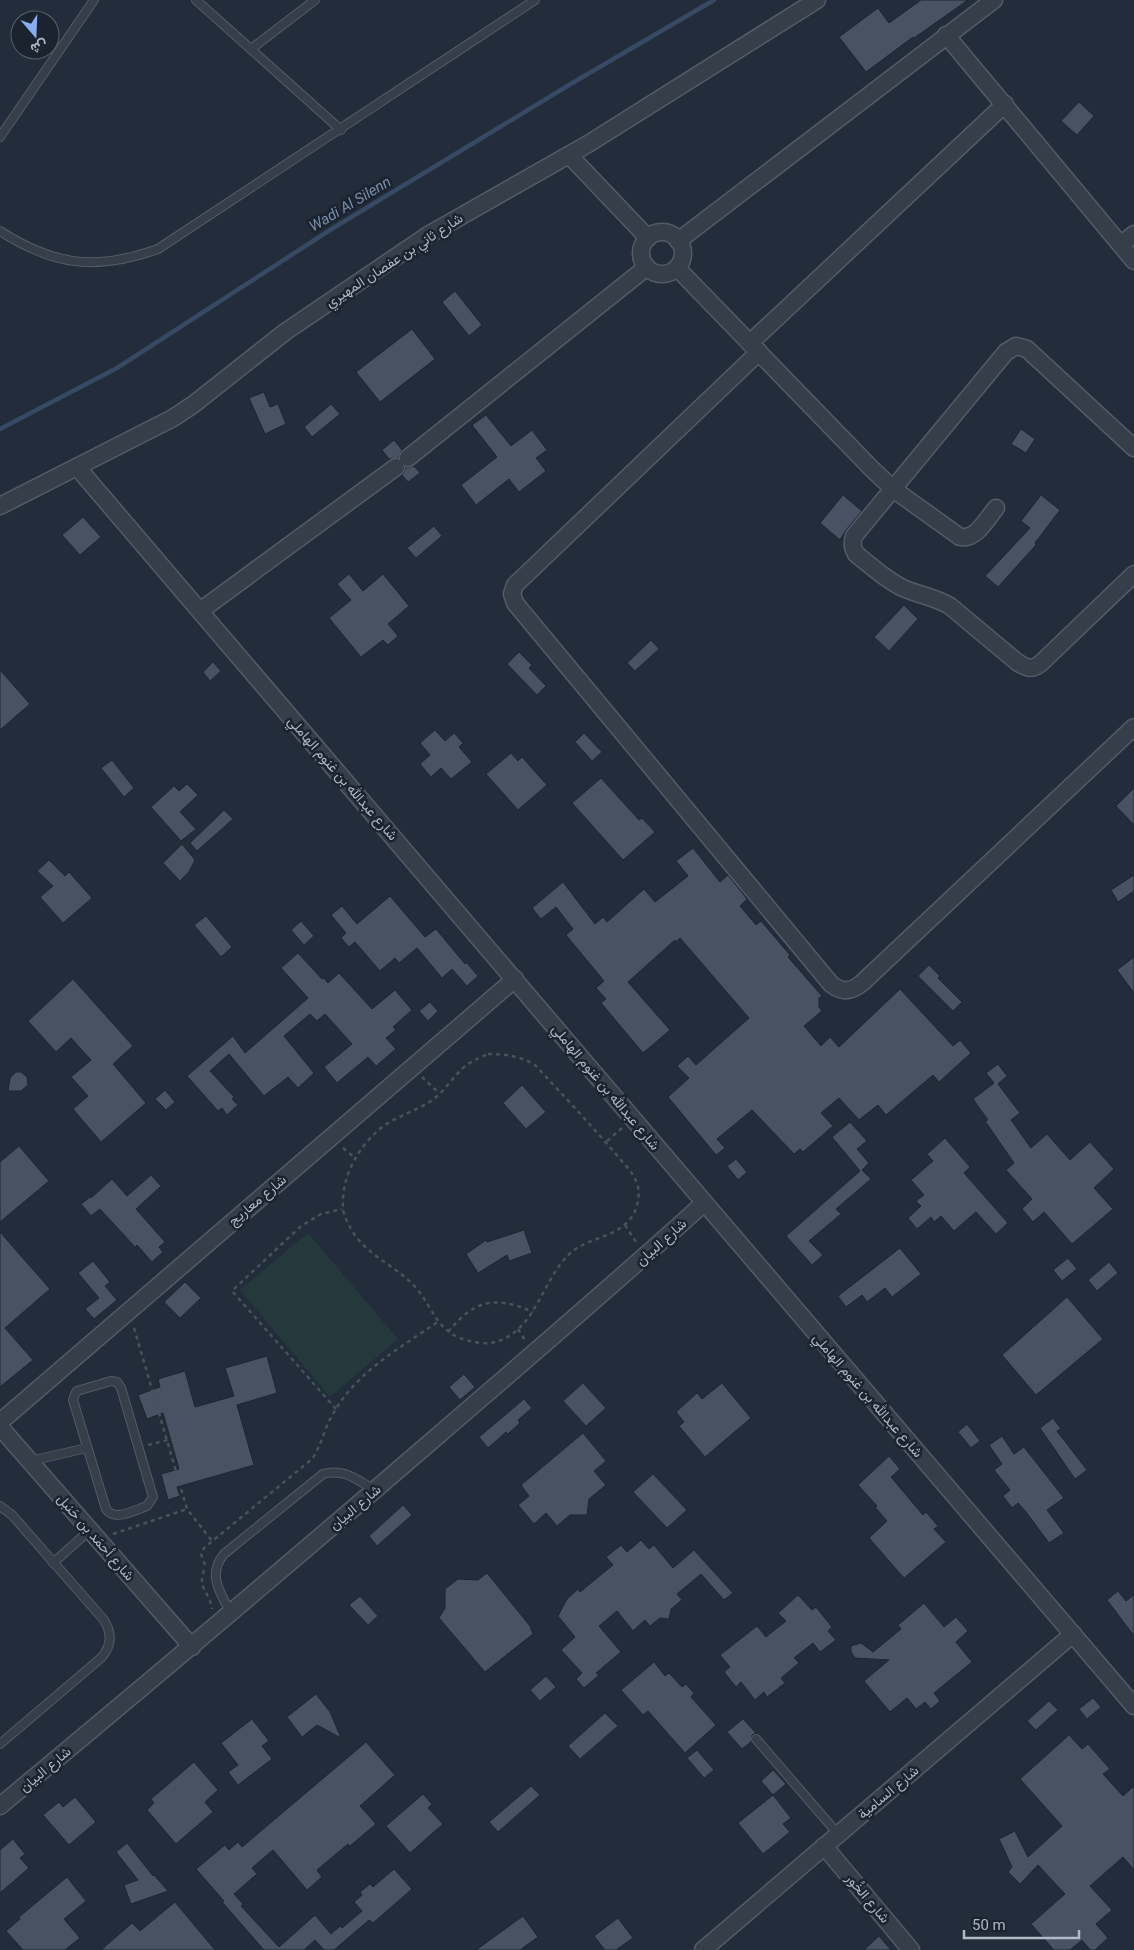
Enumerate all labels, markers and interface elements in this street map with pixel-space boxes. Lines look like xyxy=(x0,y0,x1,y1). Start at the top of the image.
north arrow xyxy=(10,10,60,60)
text: ش xyxy=(28,36,50,58)
water label: Wadi Al Silenn xyxy=(306,173,394,235)
street label: شارع ثاني بن عفصان المهيري xyxy=(322,210,468,314)
street label: شارع عبدالله بن غنوم الهاملي xyxy=(282,713,401,846)
street label: شارع عبدالله بن غنوم الهاملي xyxy=(546,1021,663,1156)
street label: شارع معاريج xyxy=(225,1171,291,1231)
street label: شارع البيان xyxy=(633,1215,691,1271)
street label: شارع عبدالله بن غنوم الهاملي xyxy=(807,1330,926,1463)
street label: شارع البيان xyxy=(326,1481,386,1535)
street label: شارع أحمَد بن حَنبل xyxy=(52,1491,138,1585)
street label: شارع البيان xyxy=(16,1743,76,1797)
street label: شارع السامية xyxy=(854,1762,923,1824)
street label: شارع الخُور xyxy=(840,1869,893,1928)
scale bar xyxy=(964,1908,1079,1940)
text: 50 m xyxy=(972,1916,1006,1934)

